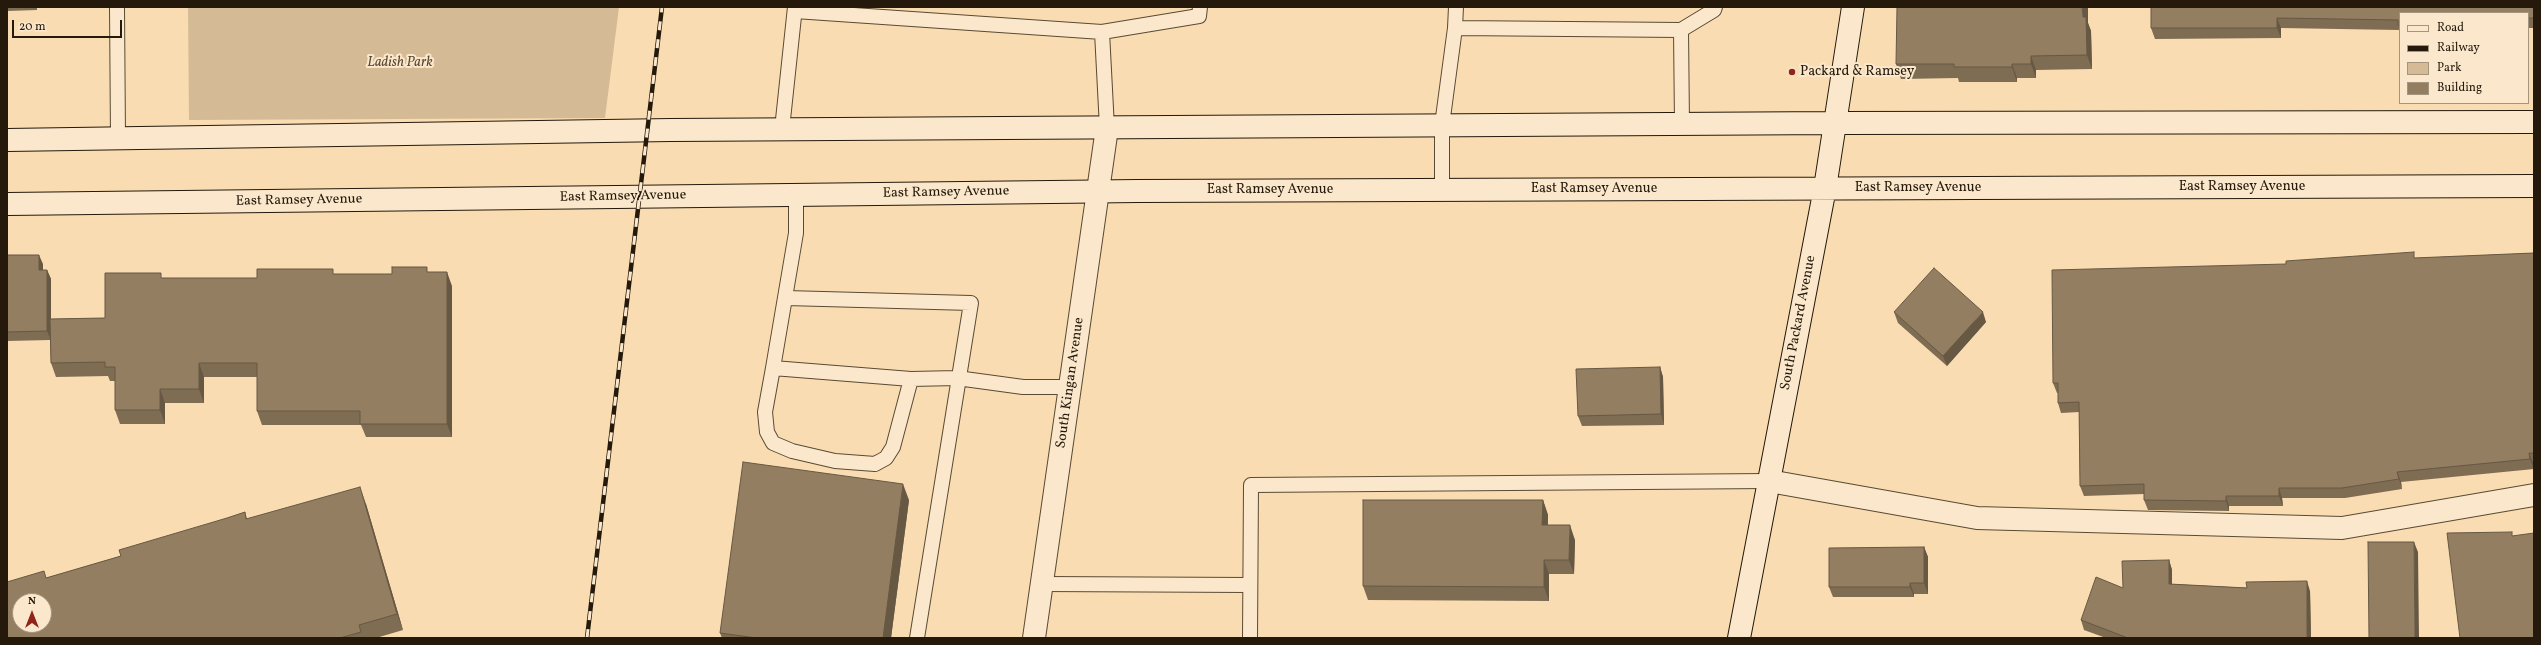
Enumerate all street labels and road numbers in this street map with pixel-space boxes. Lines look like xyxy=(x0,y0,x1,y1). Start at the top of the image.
street label: East Ramsey Avenue xyxy=(2179,179,2305,195)
street label: East Ramsey Avenue xyxy=(1855,180,1981,196)
street label: East Ramsey Avenue xyxy=(1531,181,1657,197)
street label: East Ramsey Avenue xyxy=(1207,182,1333,198)
street label: East Ramsey Avenue xyxy=(883,183,1009,203)
street label: East Ramsey Avenue xyxy=(560,187,686,207)
street label: East Ramsey Avenue xyxy=(236,191,362,211)
street label: South Packard Avenue xyxy=(1778,254,1820,392)
street label: South Kingan Avenue xyxy=(1053,316,1089,450)

